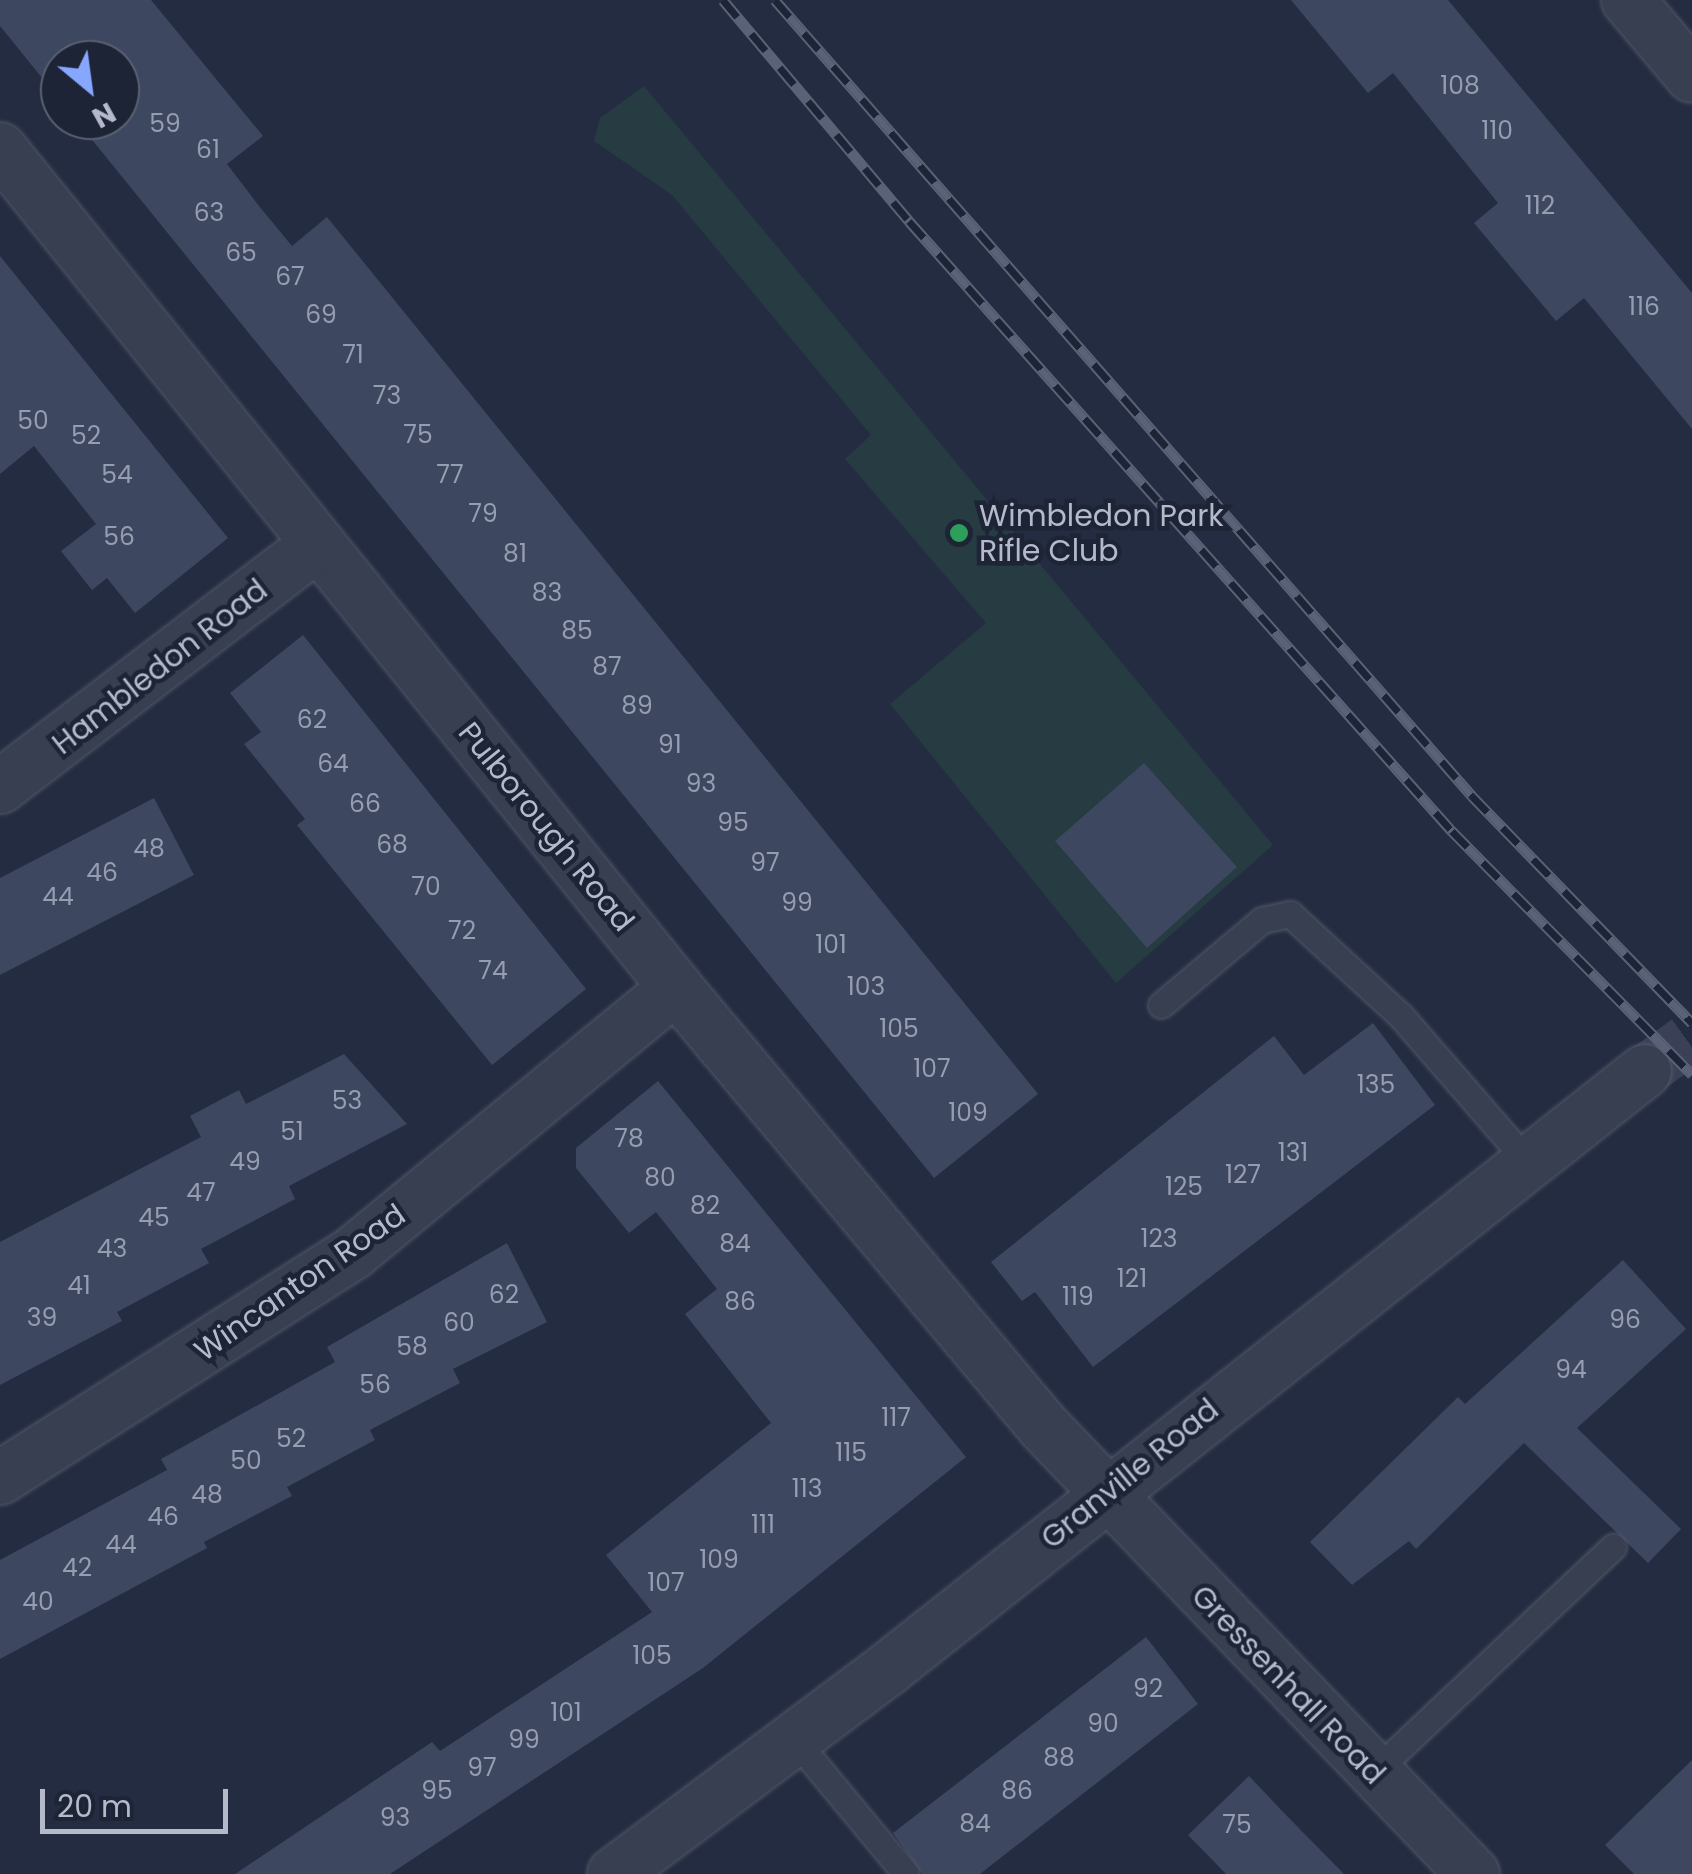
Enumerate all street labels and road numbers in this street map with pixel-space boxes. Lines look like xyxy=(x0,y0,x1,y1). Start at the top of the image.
street label: Hambledon Road xyxy=(45,572,275,762)
street label: Pulborough Road xyxy=(451,715,641,939)
street label: Wincanton Road xyxy=(188,1197,412,1369)
street label: Granville Road xyxy=(1034,1392,1226,1556)
street label: Gressenhall Road xyxy=(1184,1578,1392,1792)

